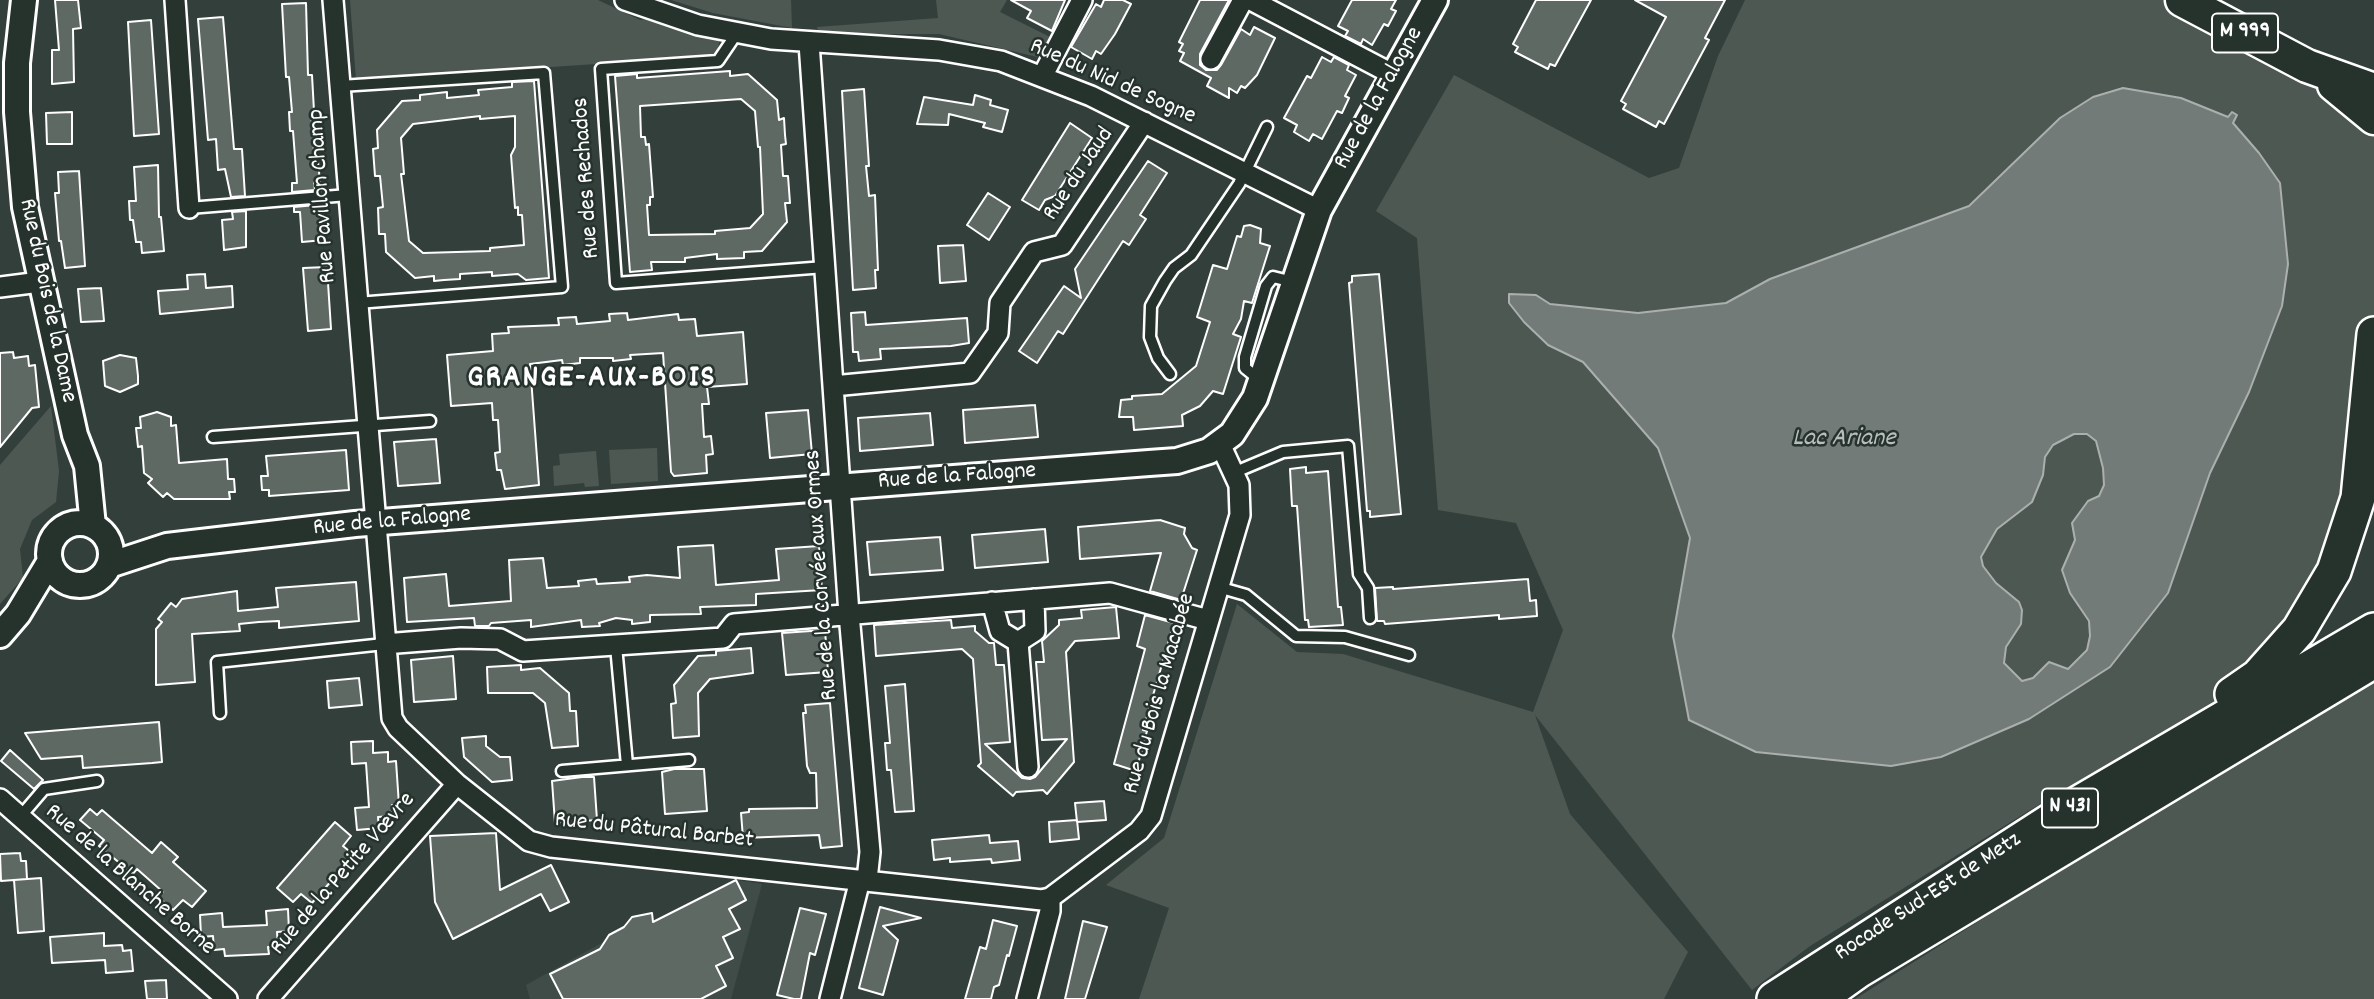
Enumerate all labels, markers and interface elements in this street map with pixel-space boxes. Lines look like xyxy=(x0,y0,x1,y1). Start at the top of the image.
road number: M 999 xyxy=(2212,14,2278,52)
street label: Rue de la Falogne xyxy=(1329,23,1431,175)
street label: Rue du Nid de Sogne xyxy=(1024,33,1200,133)
street label: Rue des Rechados xyxy=(568,96,608,260)
street label: Rue Pavillon Champ xyxy=(304,108,344,284)
street label: Rue du Jaud xyxy=(1038,123,1122,227)
street label: Rue du Bois de la Dame xyxy=(10,196,82,406)
district label: GRANGE-AUX-BOIS xyxy=(469,362,715,400)
water label: Lac Ariane xyxy=(1792,424,1896,456)
street label: Rue de la Corvée aux Ormes xyxy=(800,449,846,701)
street label: Rue de la Falogne xyxy=(877,458,1037,498)
street label: Rue de la Falogne xyxy=(312,502,472,544)
street label: Rue du Bois la Macabée xyxy=(1119,590,1203,798)
street label: Rue de la Petite Vœvre xyxy=(265,788,423,962)
road number: N 431 xyxy=(2042,788,2098,828)
street label: Rue de la Blanche Borne xyxy=(38,799,220,963)
street label: Rue du Pâtural Barbet xyxy=(553,807,755,857)
street label: Rocade Sud-Est de Metz xyxy=(1830,827,2028,969)

